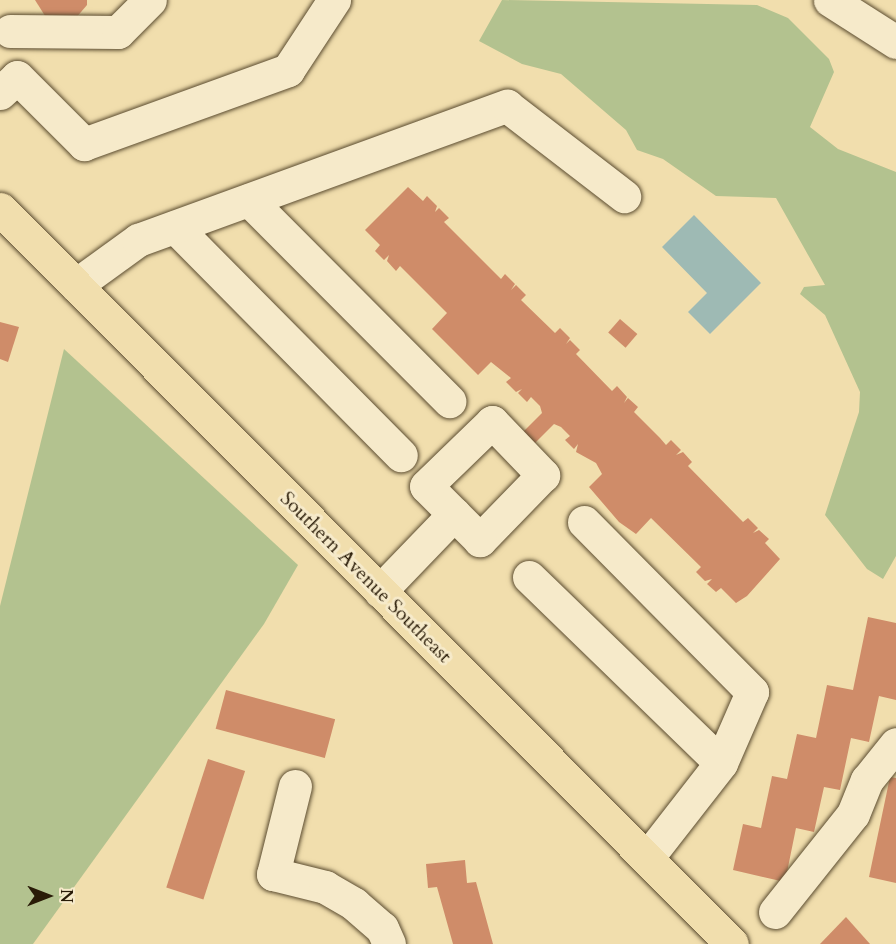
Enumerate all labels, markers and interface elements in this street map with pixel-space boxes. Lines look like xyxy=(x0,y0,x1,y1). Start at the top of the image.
street label: Southern Avenue Southeast xyxy=(275,486,457,668)
north arrow xyxy=(18,866,78,926)
text: N xyxy=(55,889,77,903)

